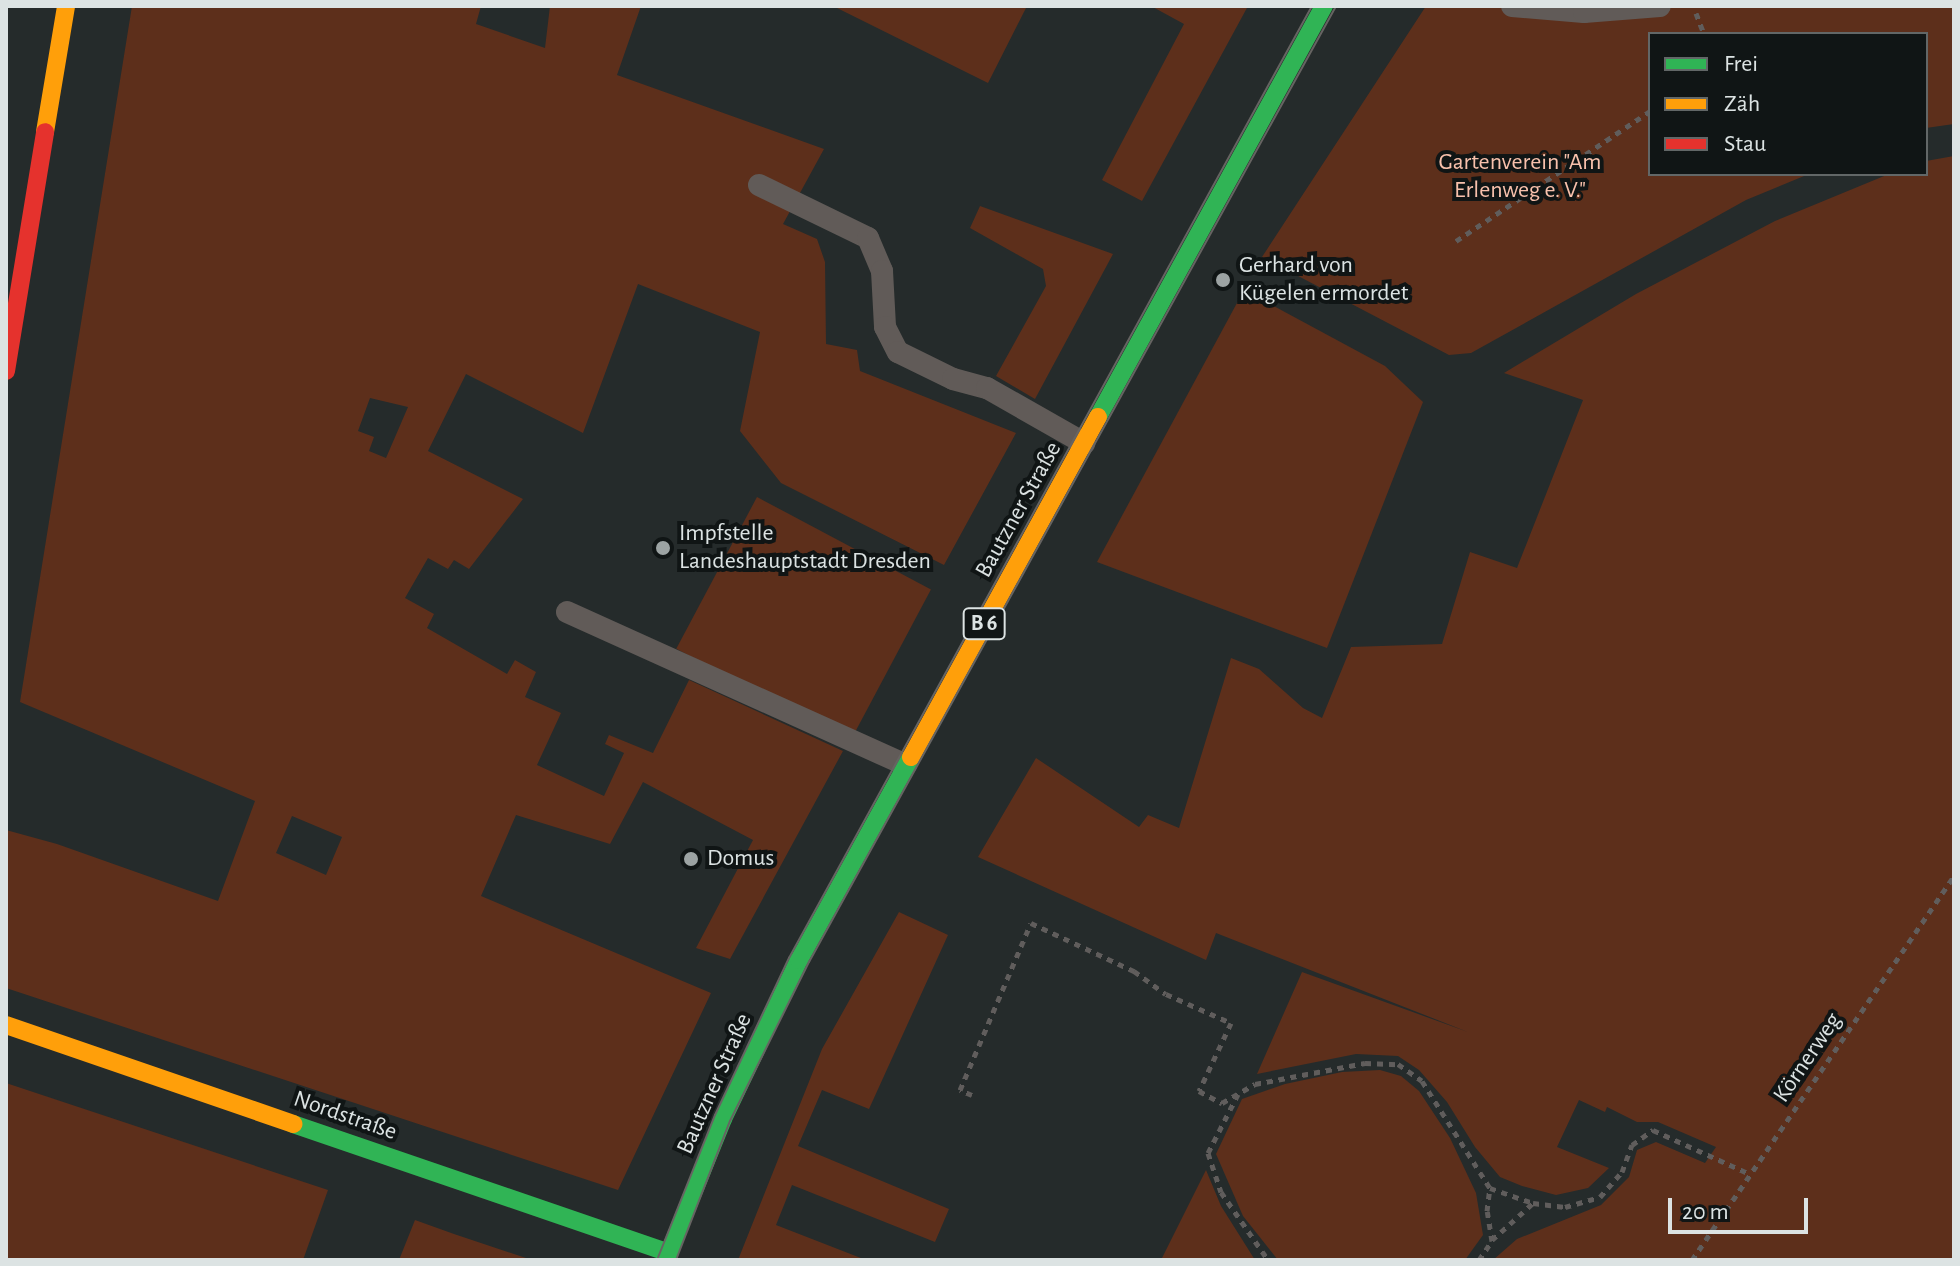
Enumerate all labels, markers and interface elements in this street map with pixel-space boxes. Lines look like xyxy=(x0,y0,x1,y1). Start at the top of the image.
legend xyxy=(1648,32,1928,176)
text: Frei xyxy=(1724,52,1758,76)
text: Zäh xyxy=(1724,92,1760,116)
text: Stau xyxy=(1724,132,1766,156)
park label: Gartenverein "Am Erlenweg e. V." xyxy=(1438,149,1602,205)
place label: Gerhard von Kügelen ermordet xyxy=(1239,252,1409,308)
marker: Gerhard von Kügelen ermordet xyxy=(1214,271,1232,289)
street label: Bautzner Straße xyxy=(970,437,1068,583)
place label: Impfstelle Landeshauptstadt Dresden xyxy=(679,520,931,576)
marker: Impfstelle Landeshauptstadt Dresden xyxy=(654,539,672,557)
road number: B 6 xyxy=(962,606,1006,642)
place label: Domus xyxy=(707,845,774,873)
marker: Domus xyxy=(682,850,700,868)
street label: Körnerweg xyxy=(1768,1008,1848,1108)
street label: Bautzner Straße xyxy=(671,1009,759,1159)
street label: Nordstraße xyxy=(290,1085,400,1147)
scale bar xyxy=(1672,1182,1812,1232)
text: 20 m xyxy=(1682,1200,1729,1224)

